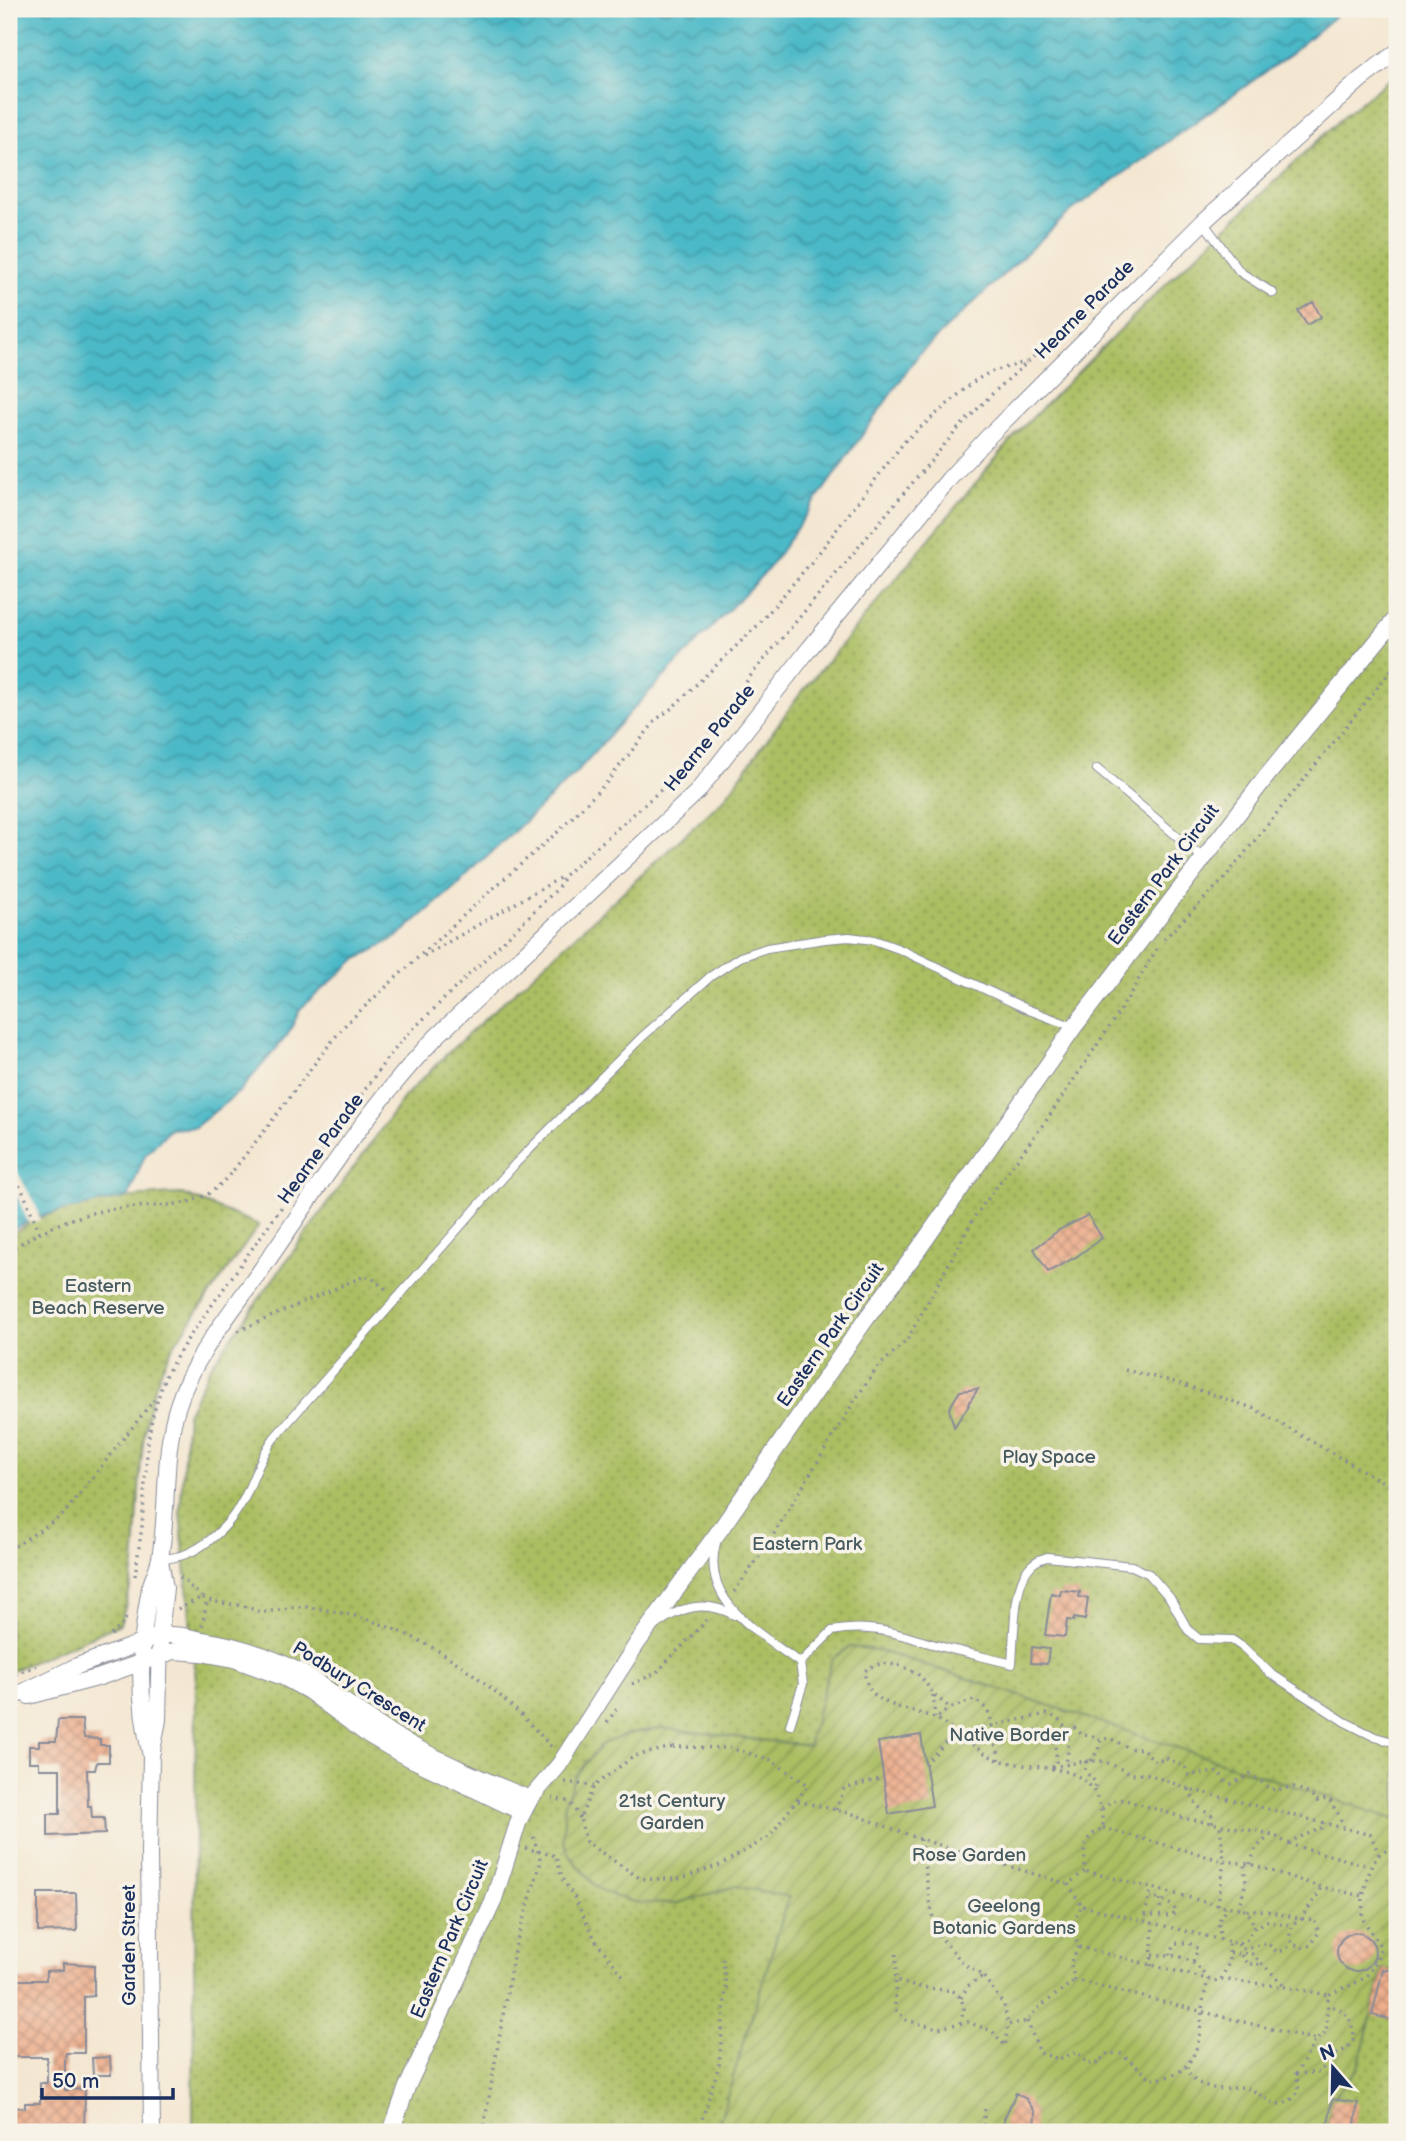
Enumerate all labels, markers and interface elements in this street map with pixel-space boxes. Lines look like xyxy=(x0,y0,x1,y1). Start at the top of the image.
street label: Hearne Parade xyxy=(1030,255,1140,365)
street label: Hearne Parade xyxy=(660,680,760,796)
street label: Eastern Park Circuit xyxy=(1103,800,1225,950)
street label: Hearne Parade xyxy=(273,1089,369,1209)
street label: Eastern Park Circuit xyxy=(773,1258,889,1411)
park label: Eastern Beach Reserve xyxy=(31,1275,165,1320)
park label: Play Space xyxy=(1002,1446,1096,1469)
park label: Eastern Park xyxy=(752,1533,863,1556)
street label: Podbury Crescent xyxy=(288,1637,430,1737)
park label: Native Border xyxy=(949,1724,1070,1747)
park label: 21st Century Garden xyxy=(619,1790,726,1835)
park label: Rose Garden xyxy=(912,1844,1026,1867)
street label: Eastern Park Circuit xyxy=(406,1856,494,2022)
street label: Garden Street xyxy=(118,1884,141,2006)
park label: Geelong Botanic Gardens xyxy=(932,1895,1076,1940)
north arrow xyxy=(1298,2032,1368,2102)
text: N xyxy=(1317,2040,1338,2067)
scale bar xyxy=(42,2057,173,2101)
text: 50 m xyxy=(52,2069,99,2094)

